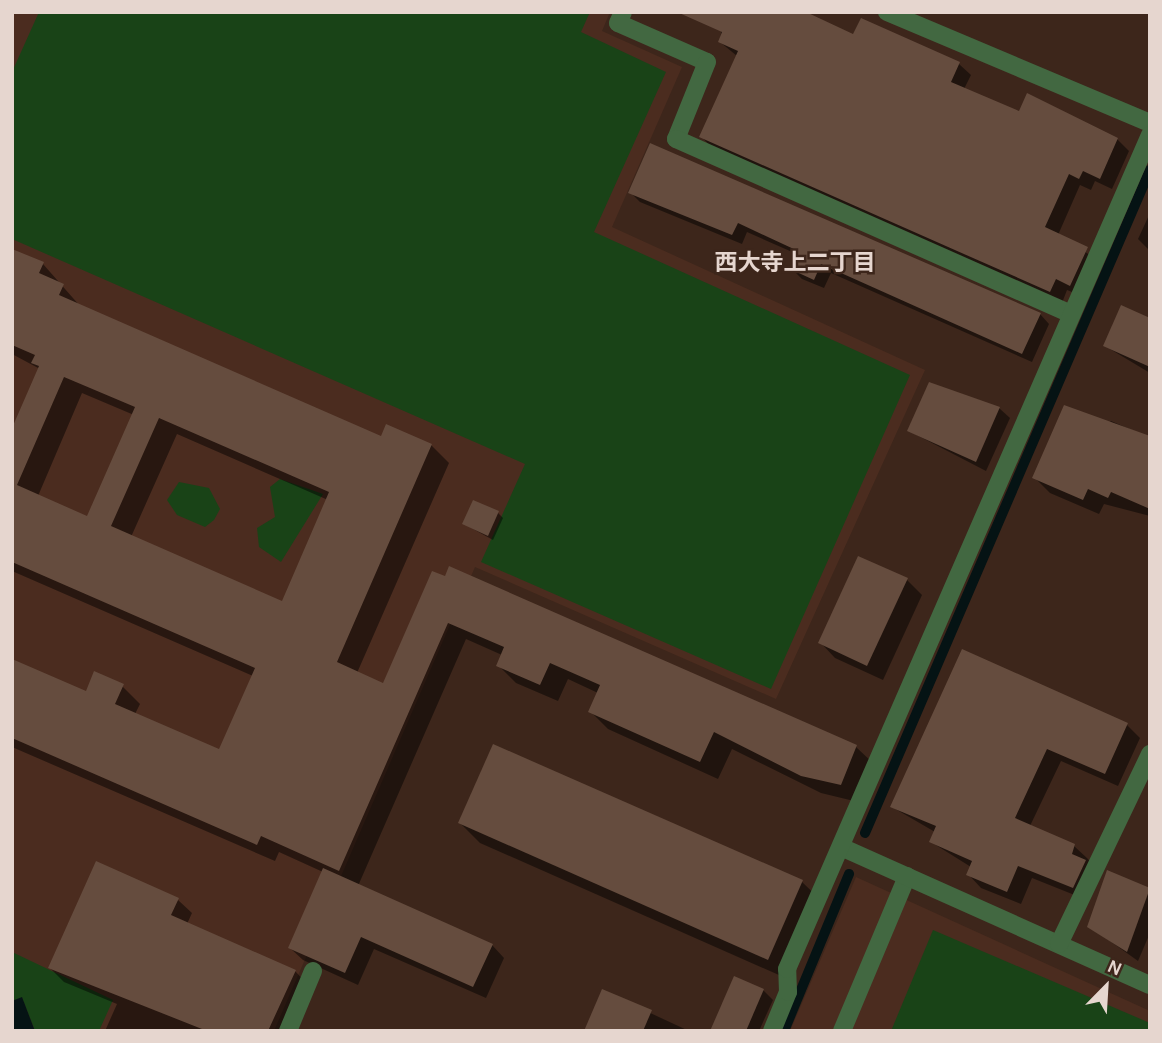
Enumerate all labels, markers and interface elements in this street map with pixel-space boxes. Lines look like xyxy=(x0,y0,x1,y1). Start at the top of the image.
district label: 西大寺上二丁目 xyxy=(715,249,875,277)
north arrow xyxy=(1071,952,1141,1022)
text: N xyxy=(1104,955,1125,981)

